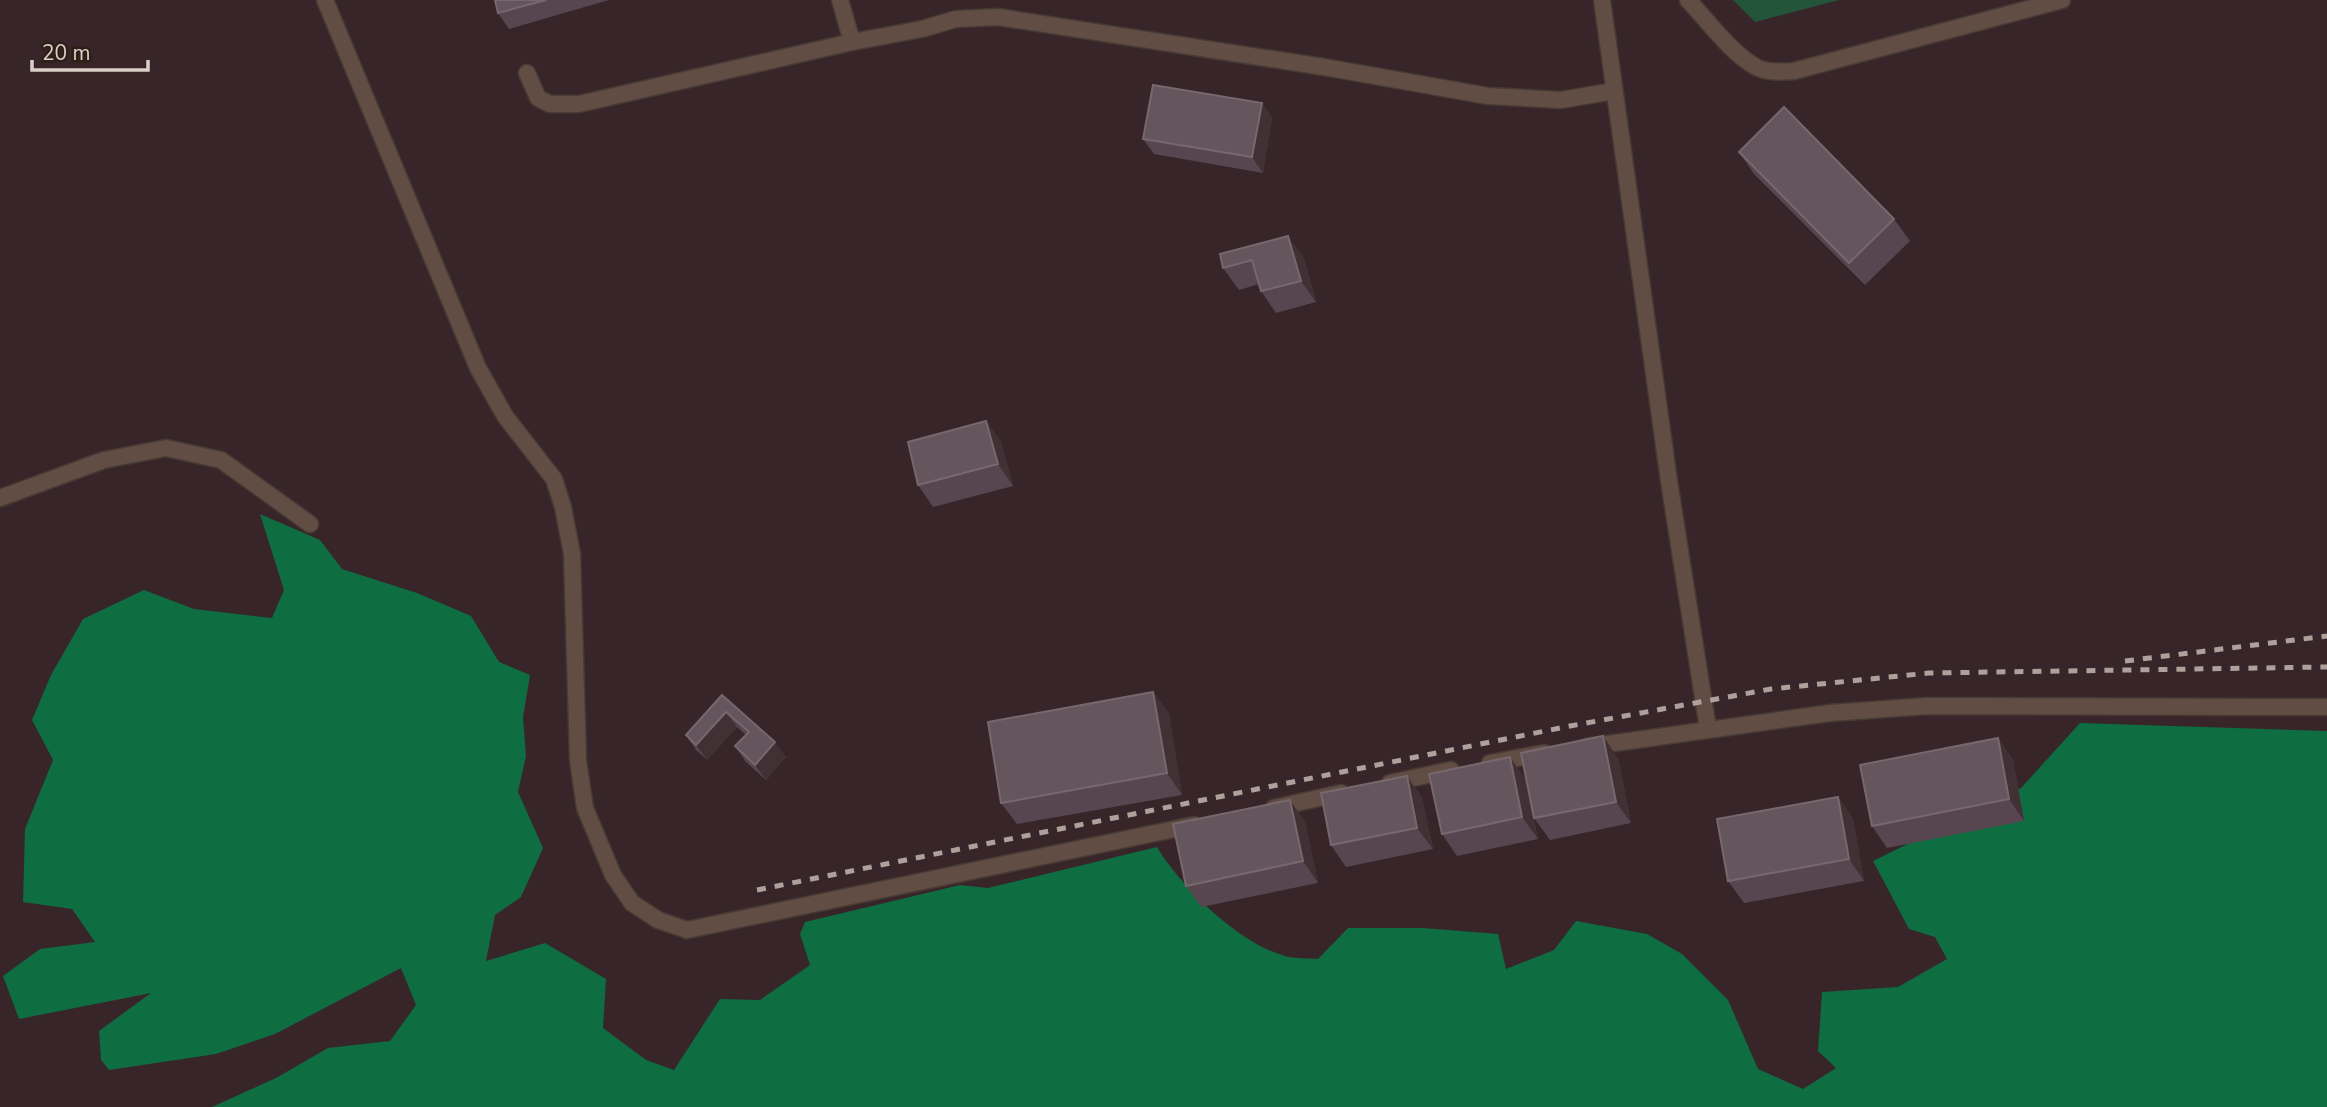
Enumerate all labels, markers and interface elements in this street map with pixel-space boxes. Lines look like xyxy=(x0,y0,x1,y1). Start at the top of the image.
scale bar xyxy=(32,28,147,72)
text: 20 m xyxy=(42,39,91,67)

